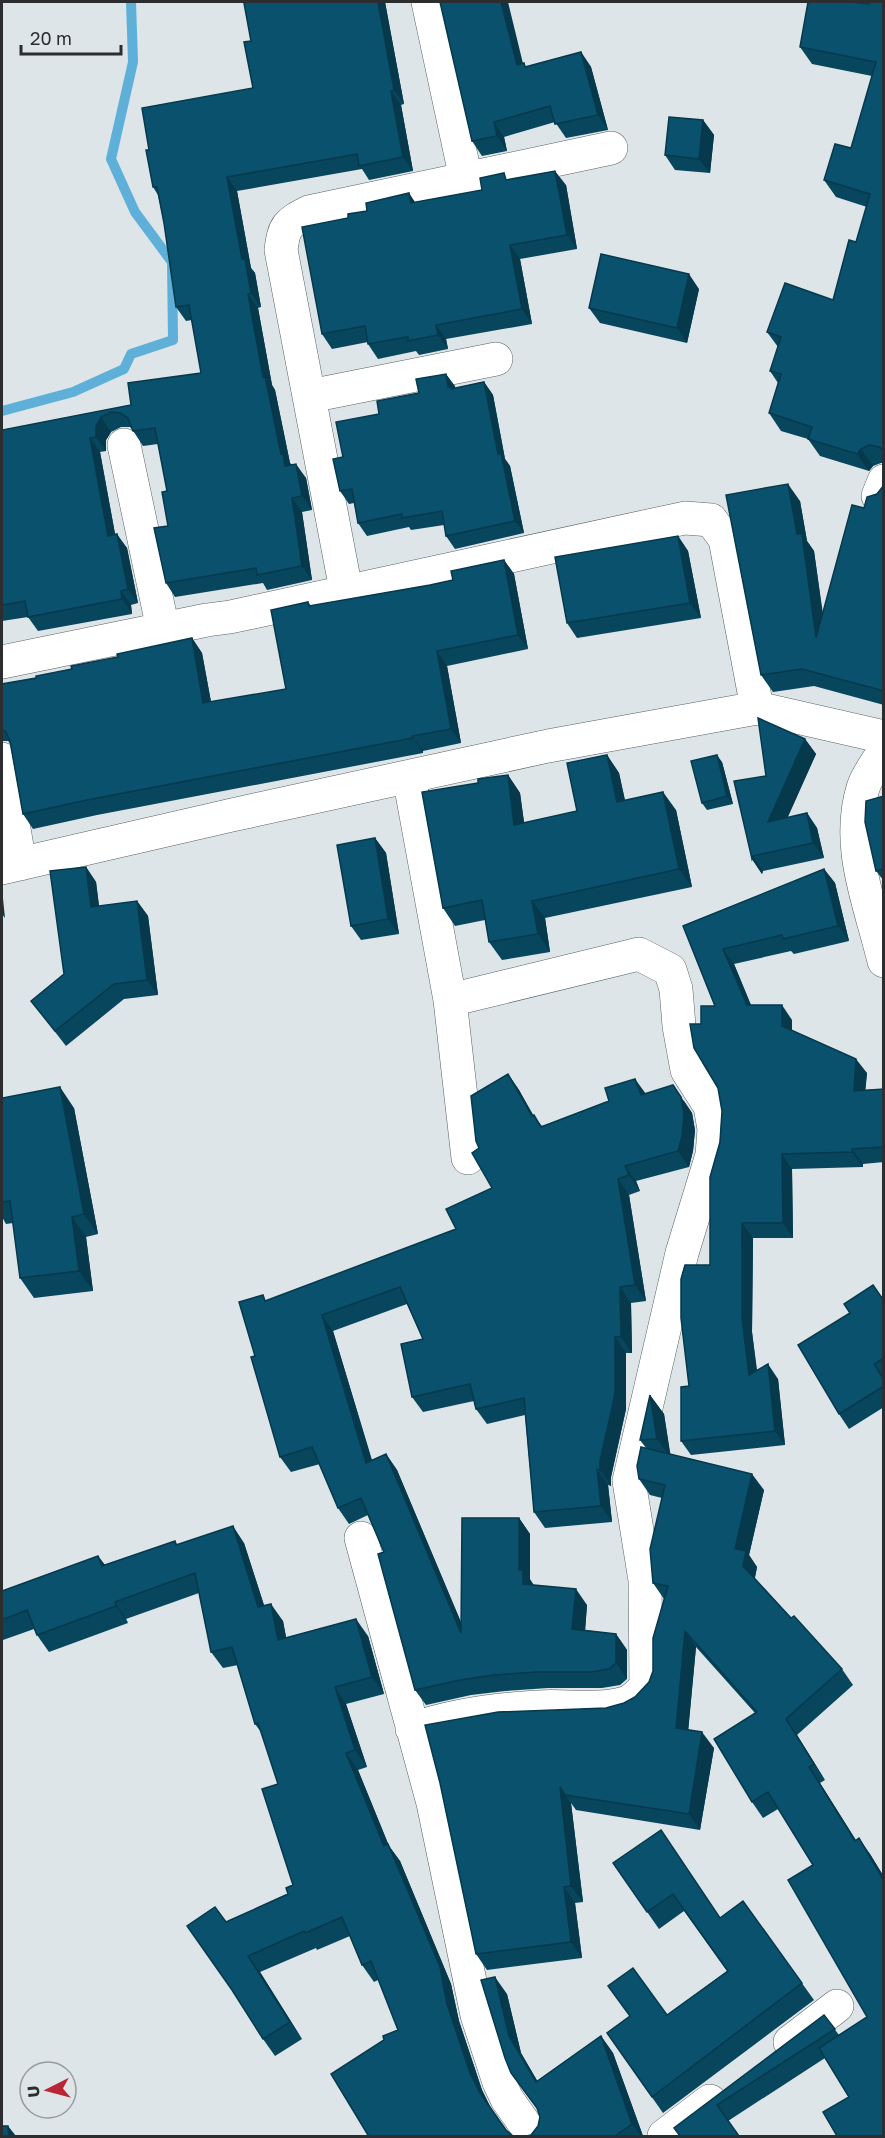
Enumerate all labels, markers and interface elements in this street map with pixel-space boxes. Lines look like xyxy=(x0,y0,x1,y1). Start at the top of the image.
scale bar xyxy=(21,18,122,56)
text: 20 m xyxy=(30,27,72,49)
north arrow xyxy=(18,2060,78,2120)
text: U xyxy=(23,2085,44,2098)

